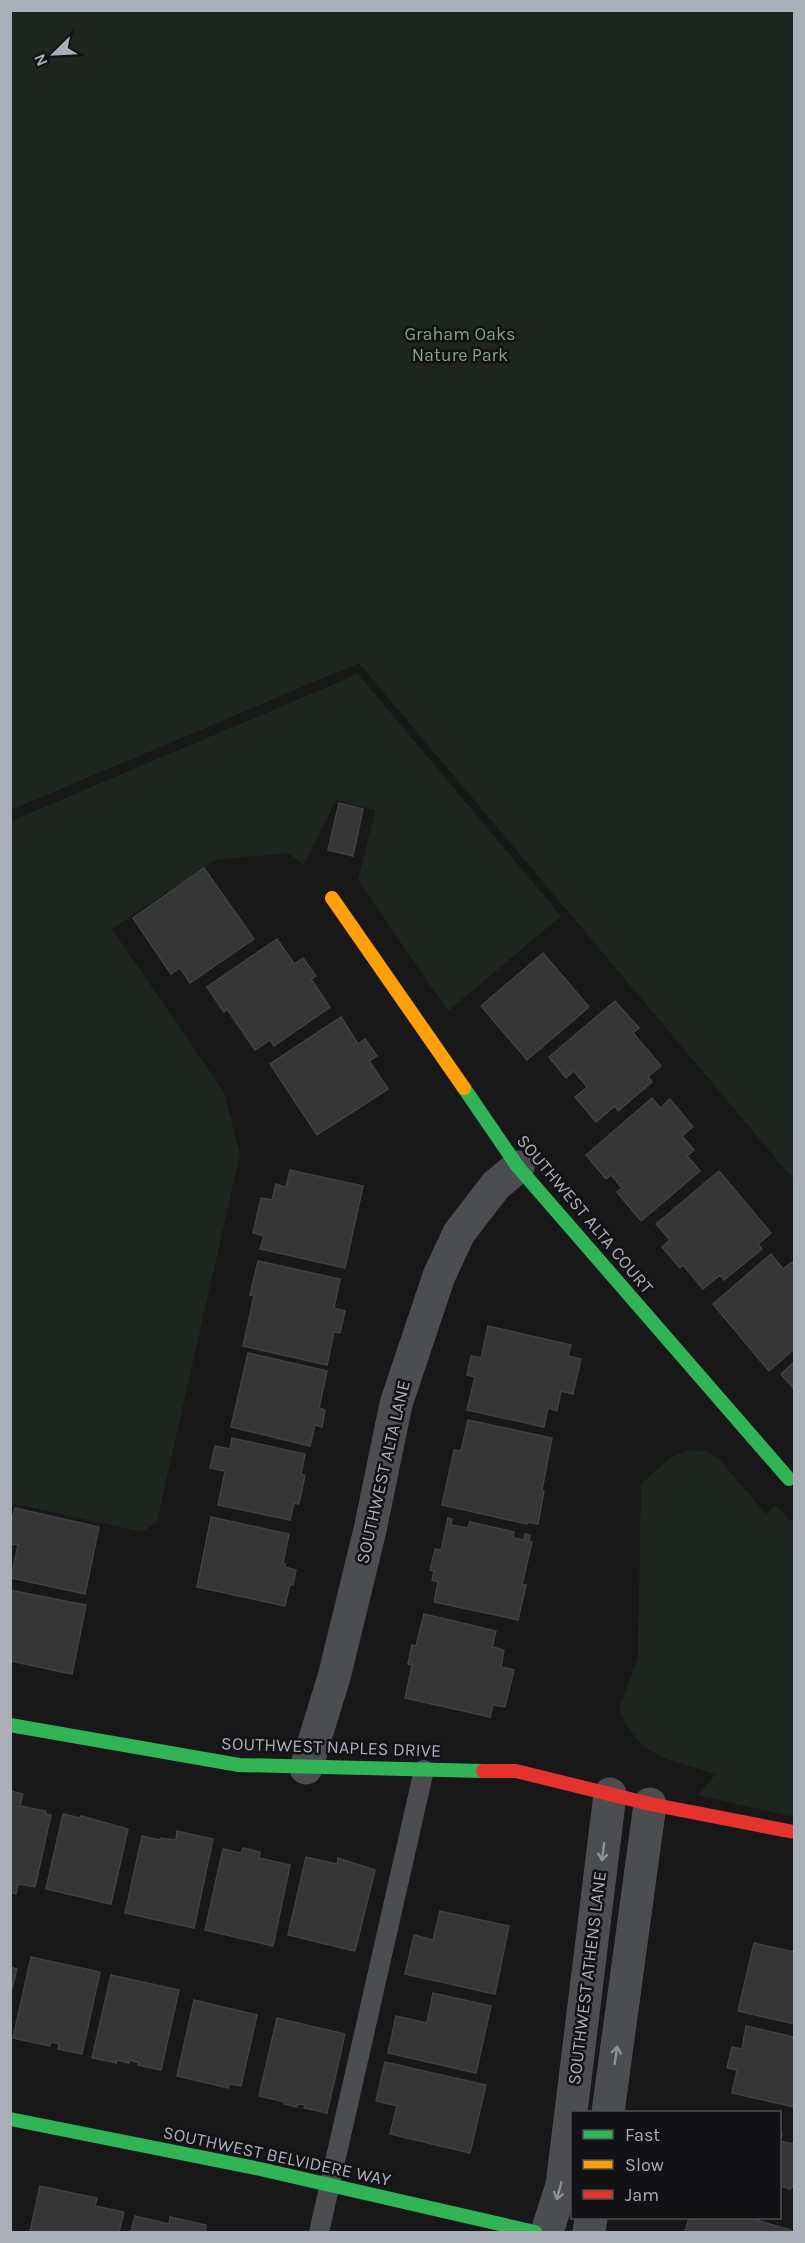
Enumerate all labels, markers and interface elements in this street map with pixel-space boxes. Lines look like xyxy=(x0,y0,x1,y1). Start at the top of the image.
north arrow xyxy=(24,24,84,84)
text: N xyxy=(30,51,52,69)
park label: Graham Oaks Nature Park xyxy=(404,323,516,366)
street label: SOUTHWEST ALTA COURT xyxy=(512,1130,658,1298)
street label: SOUTHWEST ALTA LANE xyxy=(351,1378,415,1566)
street label: SOUTHWEST NAPLES DRIVE xyxy=(221,1732,441,1762)
one-way arrow xyxy=(597,1842,608,1862)
street label: SOUTHWEST ATHENS LANE xyxy=(563,1870,611,2086)
one-way arrow xyxy=(611,2045,622,2065)
legend xyxy=(571,2111,781,2219)
street label: SOUTHWEST BELVIDERE WAY xyxy=(161,2121,393,2191)
text: Fast xyxy=(625,2124,660,2146)
text: Slow xyxy=(625,2154,664,2176)
one-way arrow xyxy=(553,2181,565,2200)
text: Jam xyxy=(625,2184,659,2206)

